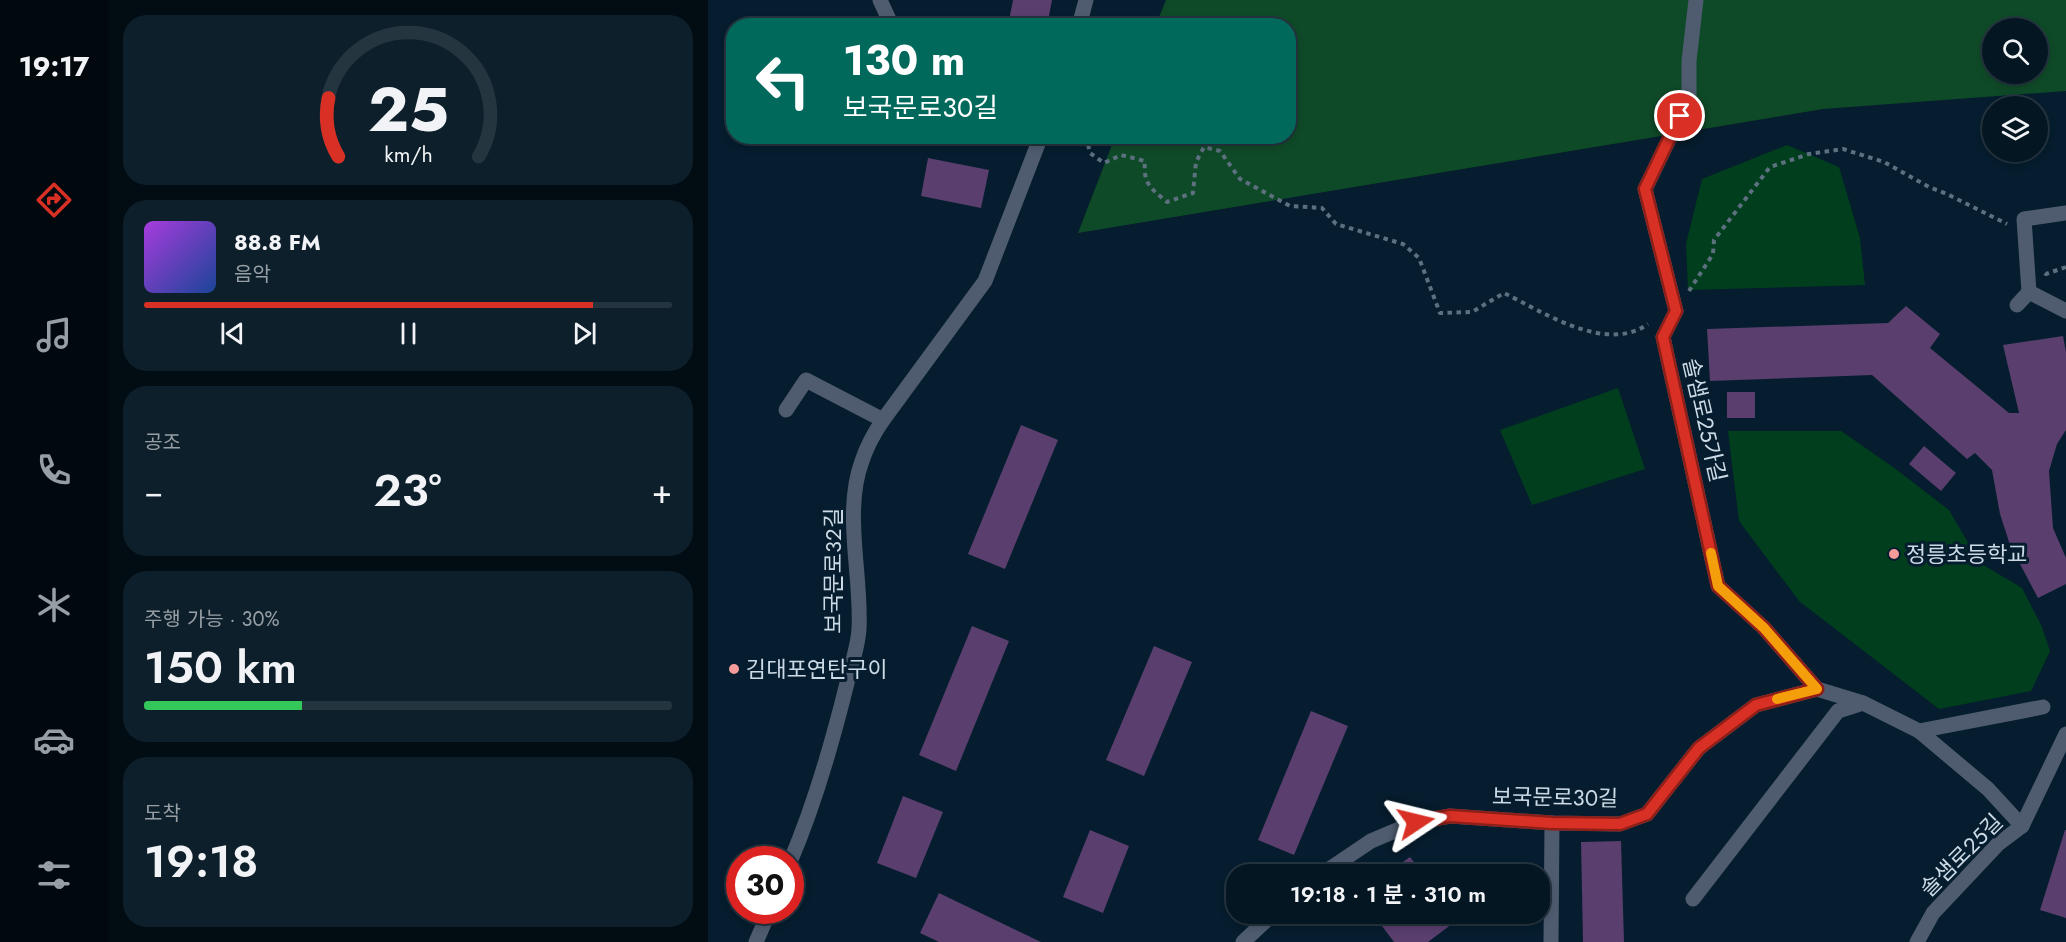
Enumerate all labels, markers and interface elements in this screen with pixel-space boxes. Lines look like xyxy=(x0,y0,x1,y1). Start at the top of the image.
map controls xyxy=(1982,18,2048,162)
button: search xyxy=(1982,18,2048,84)
text: 130 m xyxy=(843,30,965,91)
icon: left xyxy=(744,42,822,120)
text: 19:17 xyxy=(19,47,89,86)
text: 25 xyxy=(367,64,449,154)
text: 보국문로30길 xyxy=(843,88,998,127)
pin xyxy=(1654,90,1705,141)
button: layers xyxy=(1982,96,2048,162)
icon: arrive xyxy=(1663,99,1696,132)
text: km/h xyxy=(384,140,432,171)
icon: directions xyxy=(33,179,75,221)
text: 88.8 FM xyxy=(234,226,321,258)
text: 음악 xyxy=(234,260,271,289)
icon: music xyxy=(33,314,75,356)
icon: previous xyxy=(216,317,249,350)
icon: pause xyxy=(392,317,425,350)
icon: next xyxy=(568,317,601,350)
street label: 솔샘로25가길 xyxy=(1675,355,1735,485)
text: 공조 xyxy=(144,428,181,457)
icon: phone xyxy=(33,449,75,491)
text: 23° xyxy=(373,458,442,523)
text: − xyxy=(144,468,163,515)
text: + xyxy=(652,468,672,515)
street label: 보국문로32길 xyxy=(817,508,849,634)
place label: 정릉초등학교 xyxy=(1906,538,2027,570)
marker: 정릉초등학교 xyxy=(1887,547,1901,561)
icon: climate xyxy=(33,584,75,626)
text: 주행 가능 · 30% xyxy=(144,605,280,634)
text: 150 km xyxy=(144,635,297,700)
place label: 김대포연탄구이 xyxy=(746,653,888,685)
marker: 김대포연탄구이 xyxy=(727,662,741,676)
icon: car xyxy=(33,719,75,761)
street label: 보국문로30길 xyxy=(1492,780,1618,814)
position arrow xyxy=(1384,790,1448,854)
text: 도착 xyxy=(144,799,181,828)
street label: 솔샘로25길 xyxy=(1912,806,2010,904)
text: 19:18 xyxy=(144,829,258,894)
speed limit sign: 30 xyxy=(726,846,804,924)
icon: filters xyxy=(33,854,75,896)
text: 19:18 · 1 분 · 310 m xyxy=(1290,878,1486,910)

